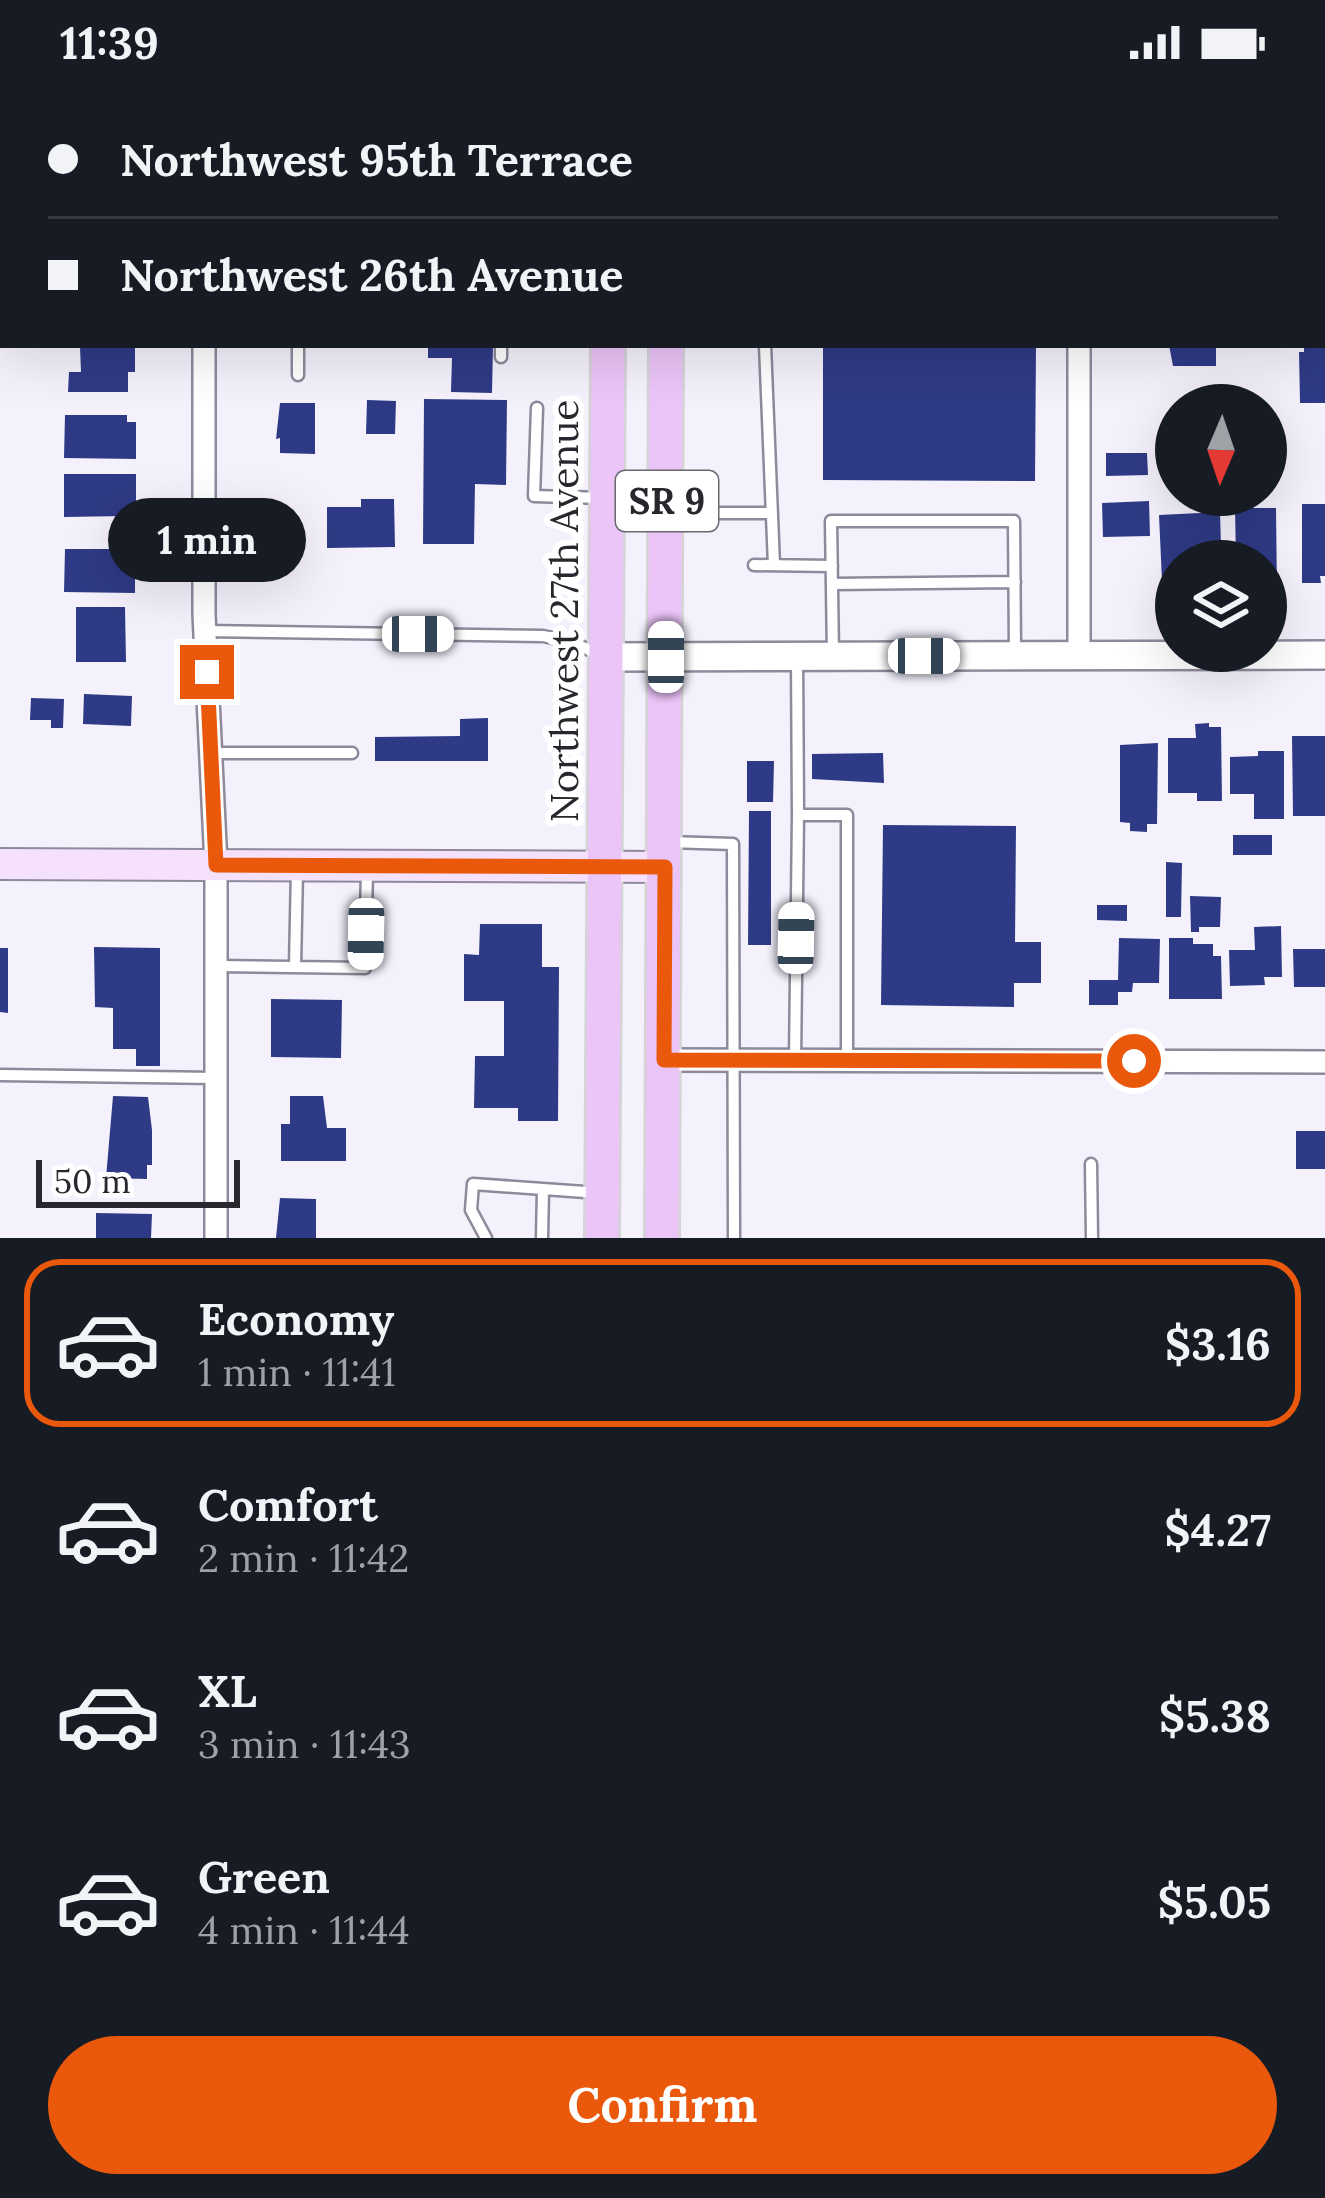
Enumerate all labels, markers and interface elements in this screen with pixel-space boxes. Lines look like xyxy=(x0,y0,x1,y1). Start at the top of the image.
text: 11:39 xyxy=(60,14,159,71)
text: Northwest 95th Terrace xyxy=(120,131,633,188)
text: Northwest 26th Avenue xyxy=(120,246,624,303)
north arrow xyxy=(1155,384,1287,516)
map controls xyxy=(1155,384,1287,672)
street label: Northwest 27th Avenue xyxy=(539,400,589,822)
road number: SR 9 xyxy=(616,471,718,531)
callout: 1 min xyxy=(108,498,306,582)
text: 1 min xyxy=(157,515,257,565)
button: layers xyxy=(1155,540,1287,672)
car xyxy=(382,616,454,652)
car xyxy=(648,621,684,693)
car xyxy=(888,638,960,674)
route end xyxy=(180,645,234,699)
car xyxy=(347,898,385,970)
car xyxy=(777,902,815,974)
route start xyxy=(1107,1034,1161,1088)
scale bar xyxy=(36,1154,240,1207)
text: 50 m xyxy=(54,1160,131,1202)
icon: car xyxy=(54,1289,162,1397)
text: Economy xyxy=(198,1290,394,1347)
text: $3.16 xyxy=(1165,1315,1271,1372)
text: 1 min · 11:41 xyxy=(198,1347,396,1397)
icon: car xyxy=(54,1475,162,1583)
text: Comfort xyxy=(198,1476,378,1533)
text: $4.27 xyxy=(1164,1501,1271,1558)
text: 2 min · 11:42 xyxy=(198,1533,409,1583)
icon: car xyxy=(54,1661,162,1769)
text: XL xyxy=(198,1662,257,1719)
text: $5.38 xyxy=(1159,1687,1271,1744)
text: 3 min · 11:43 xyxy=(198,1719,411,1769)
icon: car xyxy=(54,1847,162,1955)
text: Green xyxy=(198,1848,330,1905)
text: $5.05 xyxy=(1158,1873,1271,1930)
text: 4 min · 11:44 xyxy=(198,1905,410,1955)
button: Confirm xyxy=(48,2036,1277,2174)

